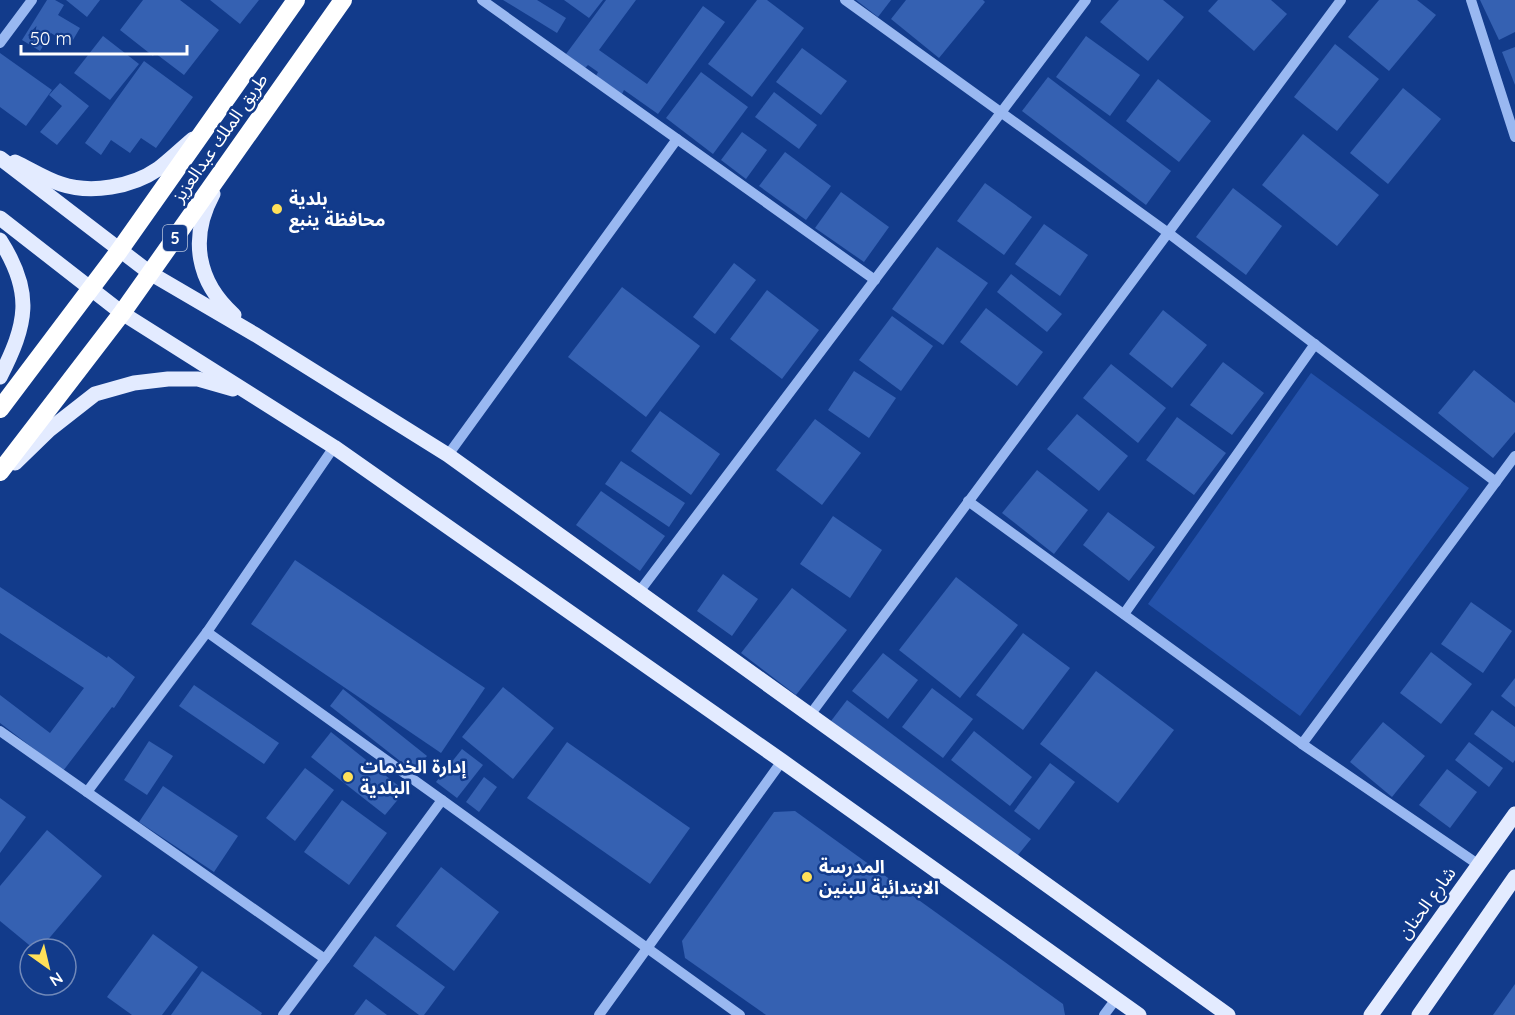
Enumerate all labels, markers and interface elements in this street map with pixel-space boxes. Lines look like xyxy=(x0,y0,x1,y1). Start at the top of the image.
scale bar xyxy=(21,18,188,56)
text: 50 m xyxy=(30,27,72,50)
street label: طريق الملك عبدالعزيز xyxy=(166,69,273,207)
place label: بلدية محافظة ينبع xyxy=(289,187,385,233)
marker: بلدية محافظة ينبع xyxy=(270,202,284,216)
road number: 5 xyxy=(163,225,187,251)
place label: إدارة الخدمات البلدية xyxy=(360,755,467,799)
marker: إدارة الخدمات البلدية xyxy=(341,770,355,784)
place label: المدرسة الابتدائية للبنين xyxy=(819,855,939,899)
street label: شارع الحنان xyxy=(1393,862,1463,945)
marker: المدرسة الابتدائية للبنين xyxy=(800,870,814,884)
north arrow xyxy=(18,937,78,997)
text: N xyxy=(46,968,67,991)

